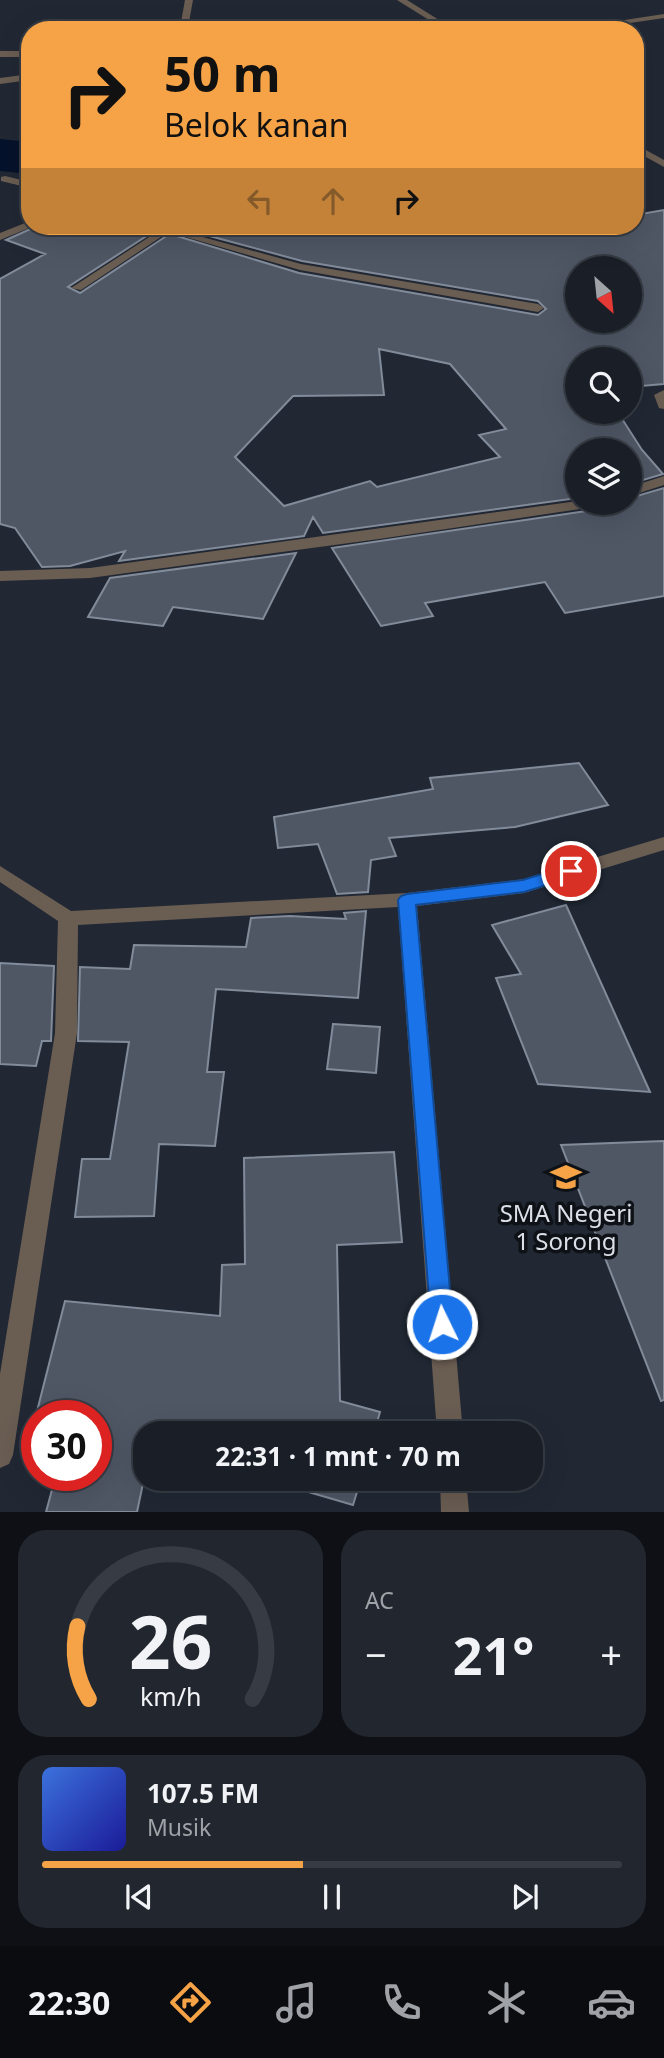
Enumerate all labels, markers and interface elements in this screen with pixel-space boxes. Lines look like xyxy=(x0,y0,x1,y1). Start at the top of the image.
text: 50 m xyxy=(164,40,281,106)
icon: right xyxy=(49,49,140,140)
text: Belok kanan xyxy=(164,103,348,146)
icon: left xyxy=(241,182,279,220)
icon: ahead xyxy=(314,182,352,220)
icon: right xyxy=(387,182,425,220)
north arrow xyxy=(565,256,642,332)
map controls xyxy=(565,256,642,515)
button: search xyxy=(565,347,642,424)
button: layers xyxy=(565,438,642,515)
pin xyxy=(541,841,601,901)
icon: arrive xyxy=(552,852,590,890)
school or university icon: SMA Negeri 1 Sorong xyxy=(549,1160,583,1194)
place label: SMA Negeri 1 Sorong xyxy=(500,1196,632,1257)
position arrow xyxy=(405,1287,479,1361)
speed limit sign: 30 xyxy=(21,1400,112,1491)
text: 22:31 · 1 mnt · 70 m xyxy=(215,1438,461,1474)
text: AC xyxy=(365,1584,394,1616)
text: 26 xyxy=(129,1592,212,1691)
text: 21° xyxy=(453,1619,534,1690)
text: − xyxy=(365,1628,387,1680)
text: + xyxy=(600,1628,622,1680)
text: km/h xyxy=(140,1679,201,1713)
text: 107.5 FM xyxy=(147,1775,259,1811)
text: Musik xyxy=(147,1811,211,1843)
icon: previous xyxy=(120,1878,158,1916)
icon: pause xyxy=(313,1878,351,1916)
icon: next xyxy=(506,1878,544,1916)
icon: directions xyxy=(166,1978,215,2027)
icon: music xyxy=(272,1978,321,2027)
icon: phone xyxy=(377,1978,426,2027)
icon: climate xyxy=(482,1978,531,2027)
icon: car xyxy=(587,1978,636,2027)
text: 22:30 xyxy=(28,1981,110,2024)

